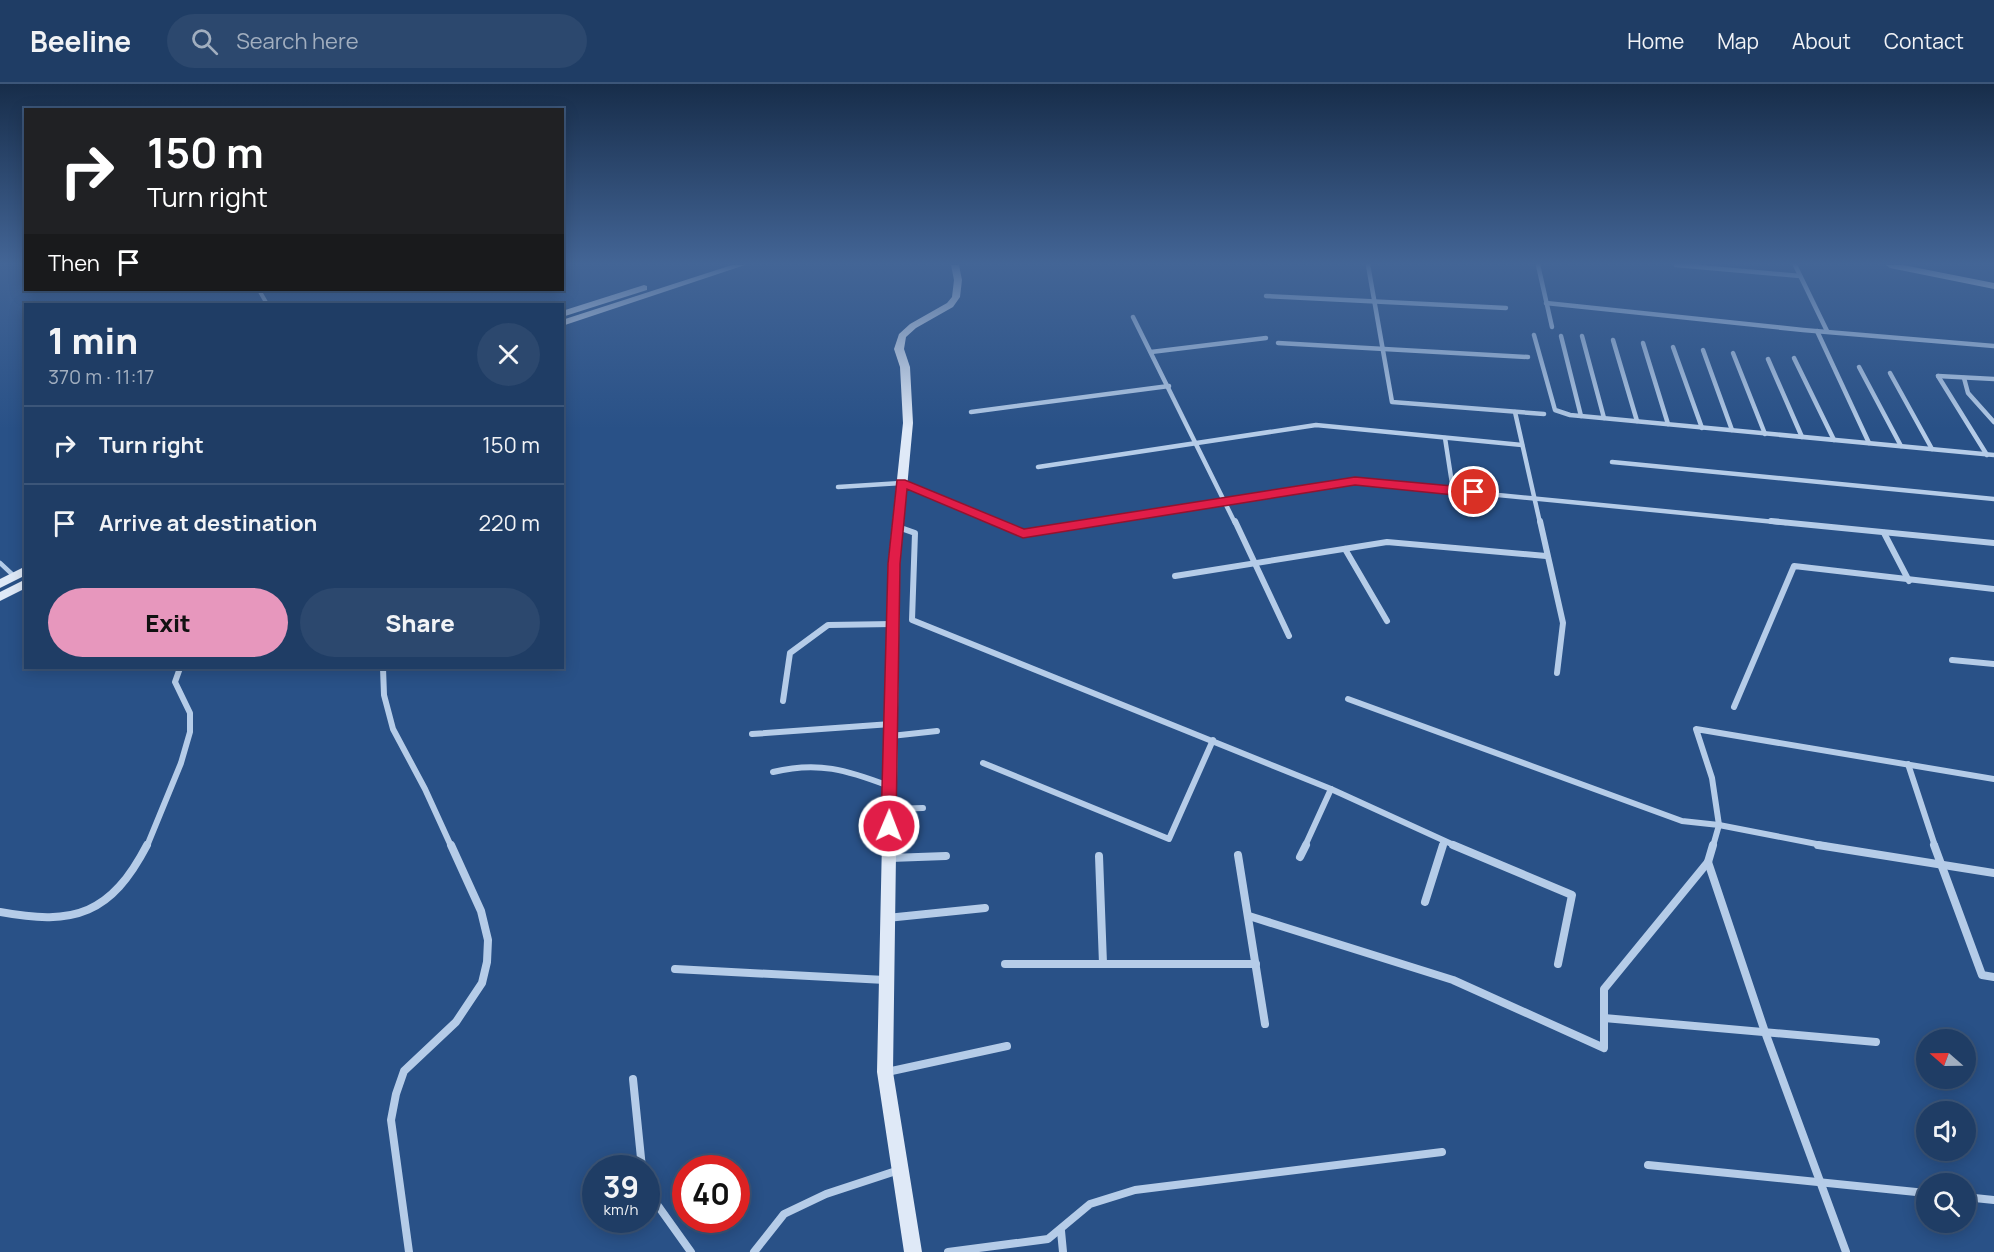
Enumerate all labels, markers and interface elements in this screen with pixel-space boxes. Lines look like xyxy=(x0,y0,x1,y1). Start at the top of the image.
search box xyxy=(167,14,587,68)
text: Beeline xyxy=(30,22,131,60)
icon: search xyxy=(188,25,221,58)
text: Search here xyxy=(236,26,359,56)
text: Home xyxy=(1627,27,1684,55)
text: Map xyxy=(1717,27,1759,55)
text: About xyxy=(1792,27,1851,55)
text: Contact xyxy=(1884,27,1964,55)
text: 150 m xyxy=(147,123,264,181)
icon: right xyxy=(48,132,126,210)
text: Turn right xyxy=(147,178,268,215)
icon: arrive xyxy=(112,246,145,279)
text: Then xyxy=(48,248,100,278)
text: 1 min xyxy=(48,316,138,365)
button: close xyxy=(477,323,540,386)
text: 370 m · 11:17 xyxy=(48,363,154,390)
icon: right xyxy=(48,429,81,462)
text: Turn right xyxy=(99,430,204,460)
text: 150 m xyxy=(482,430,540,460)
pin xyxy=(1448,466,1499,517)
icon: arrive xyxy=(1457,475,1490,508)
icon: arrive xyxy=(48,507,81,540)
text: Arrive at destination xyxy=(99,508,317,538)
text: 220 m xyxy=(478,508,540,538)
button: Exit xyxy=(48,588,288,657)
button: Share xyxy=(300,588,540,657)
position arrow xyxy=(857,794,921,858)
north arrow xyxy=(1916,1029,1976,1089)
map controls xyxy=(1916,1029,1976,1233)
button: sound xyxy=(1916,1101,1976,1161)
speed limit sign: 40 xyxy=(672,1155,750,1233)
text: 39 xyxy=(603,1166,639,1207)
button: search xyxy=(1916,1173,1976,1233)
text: km/h xyxy=(604,1199,638,1220)

